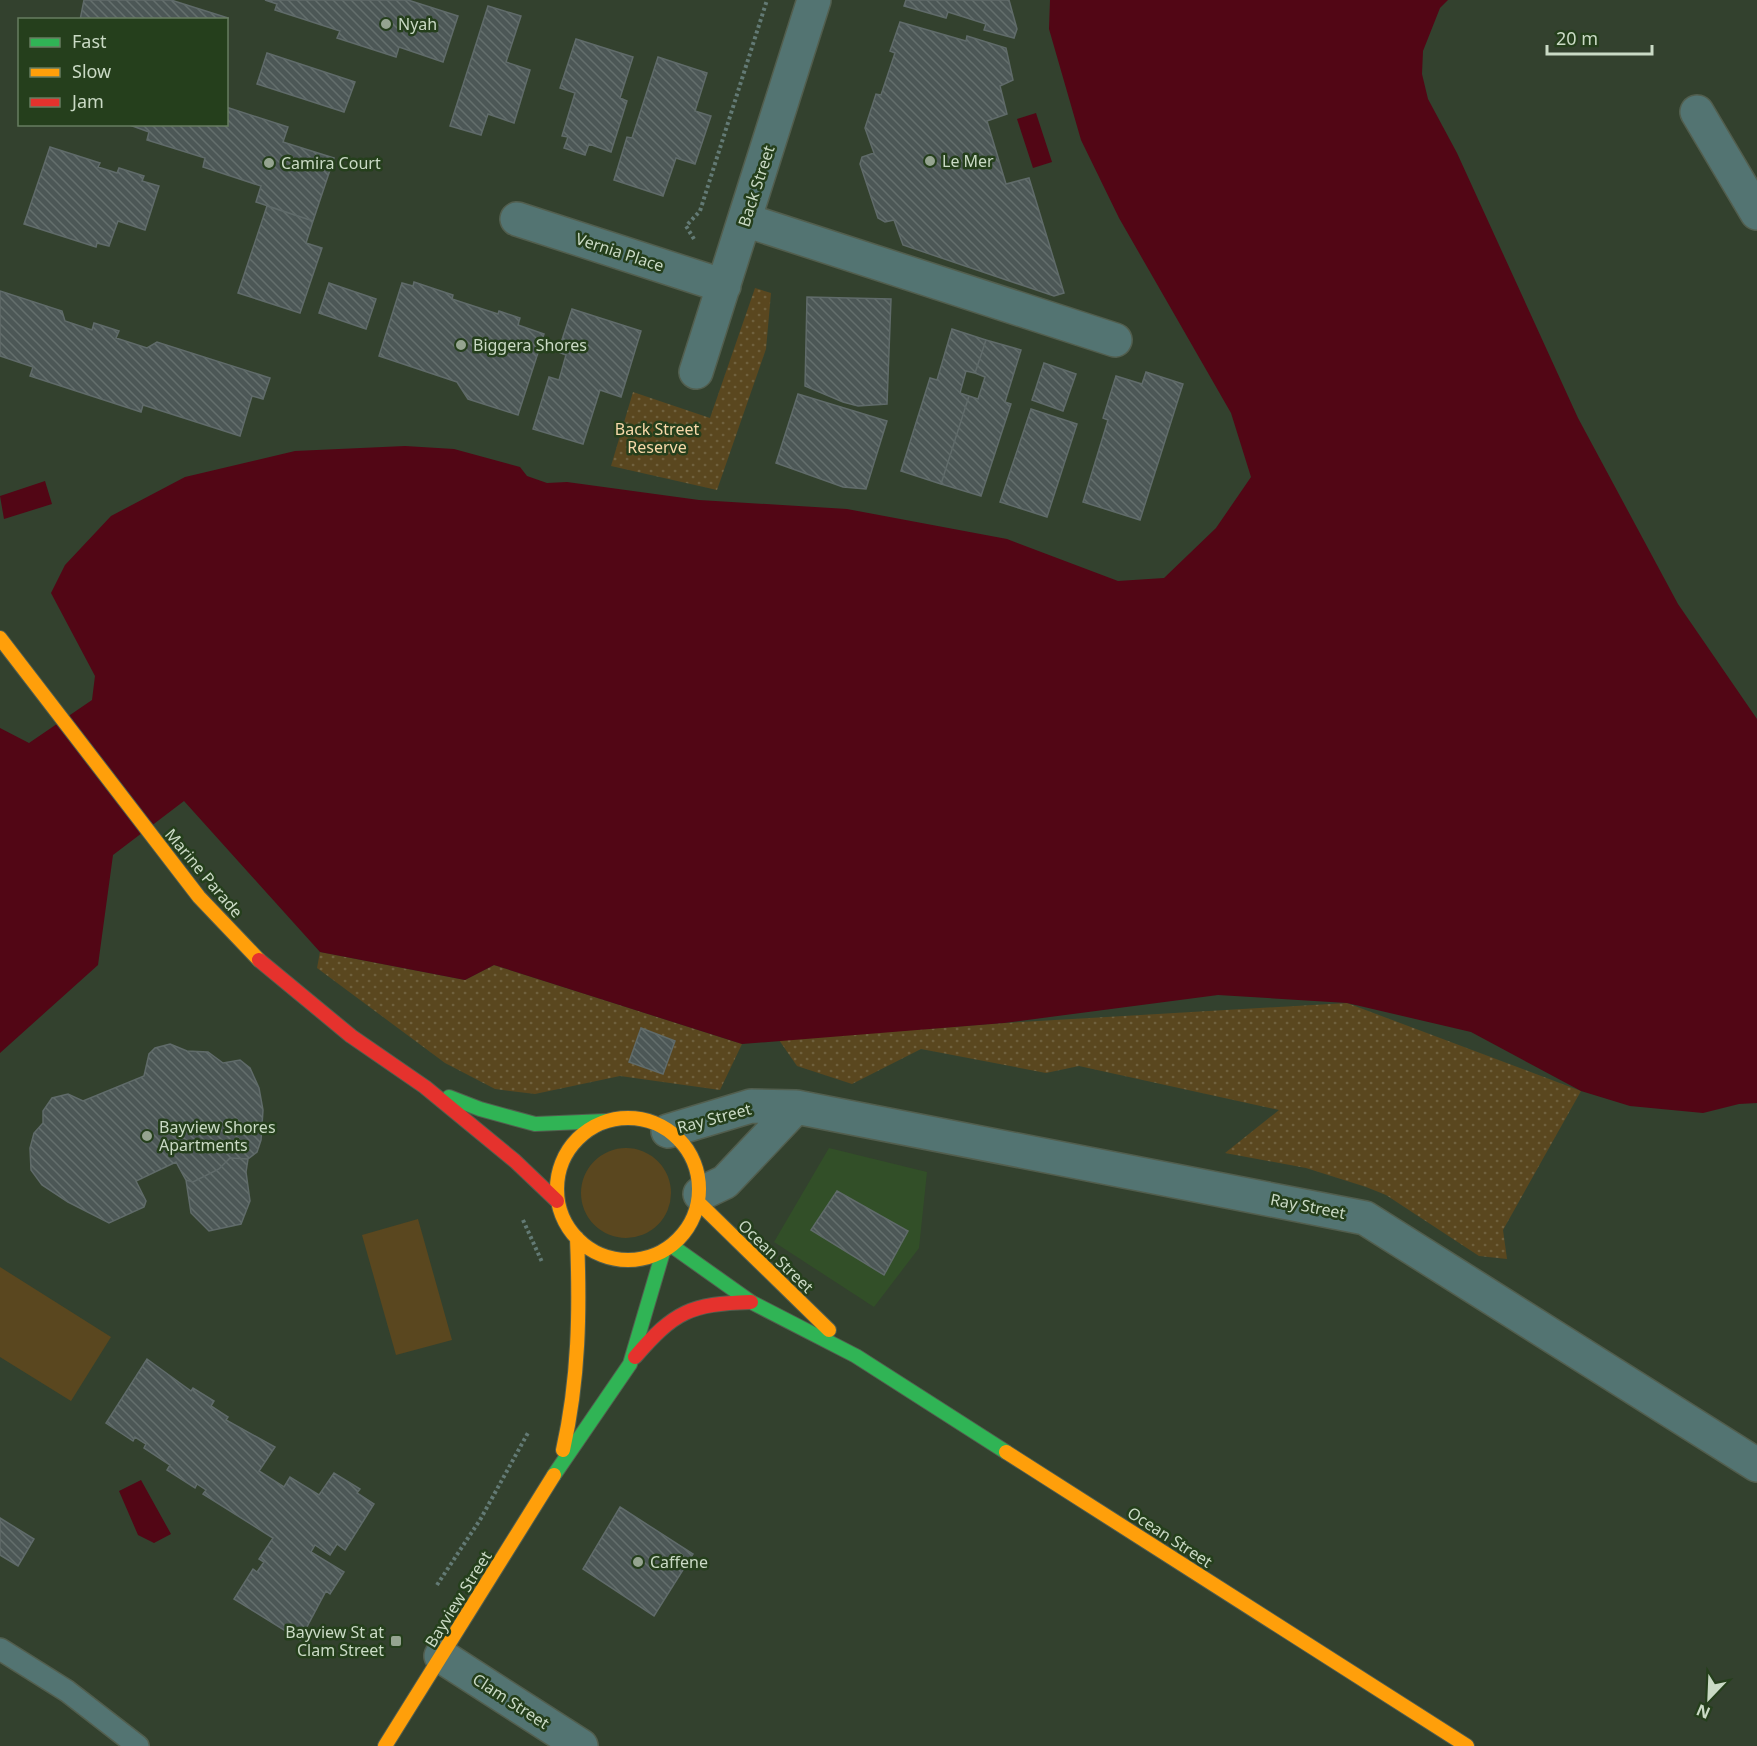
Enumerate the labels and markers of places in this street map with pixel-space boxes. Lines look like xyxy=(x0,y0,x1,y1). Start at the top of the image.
place label: Nyah xyxy=(398,13,437,35)
marker: Nyah xyxy=(379,17,393,31)
place label: Le Mer xyxy=(942,150,994,172)
place label: Camira Court xyxy=(281,152,381,174)
marker: Le Mer xyxy=(923,154,937,168)
marker: Camira Court xyxy=(262,156,276,170)
place label: Biggera Shores xyxy=(473,334,587,356)
marker: Biggera Shores xyxy=(454,338,468,352)
place label: Bayview Shores Apartments xyxy=(159,1116,276,1156)
marker: Bayview Shores Apartments xyxy=(140,1129,154,1143)
place label: Caffene xyxy=(650,1551,708,1573)
marker: Caffene xyxy=(631,1555,645,1569)
place label: Bayview St at Clam Street xyxy=(285,1621,384,1661)
marker: Bayview St at Clam Street xyxy=(389,1634,403,1648)

